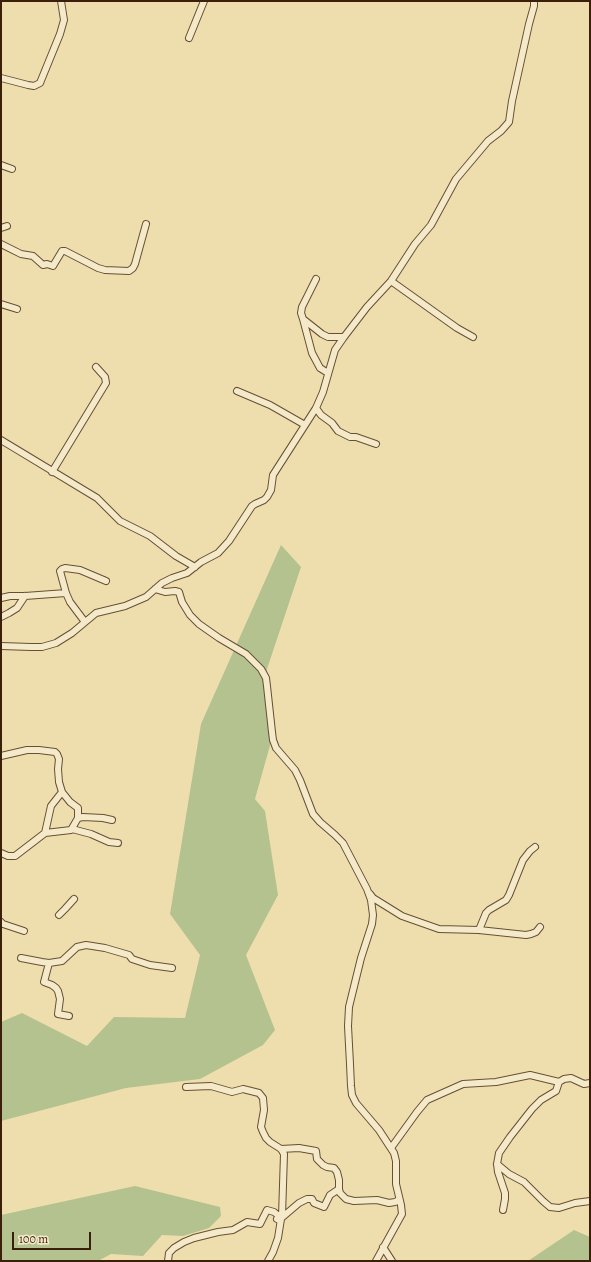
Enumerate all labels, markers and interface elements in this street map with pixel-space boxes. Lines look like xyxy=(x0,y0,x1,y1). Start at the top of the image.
scale bar xyxy=(14,1224,93,1250)
text: 100 m xyxy=(19,1231,48,1247)

